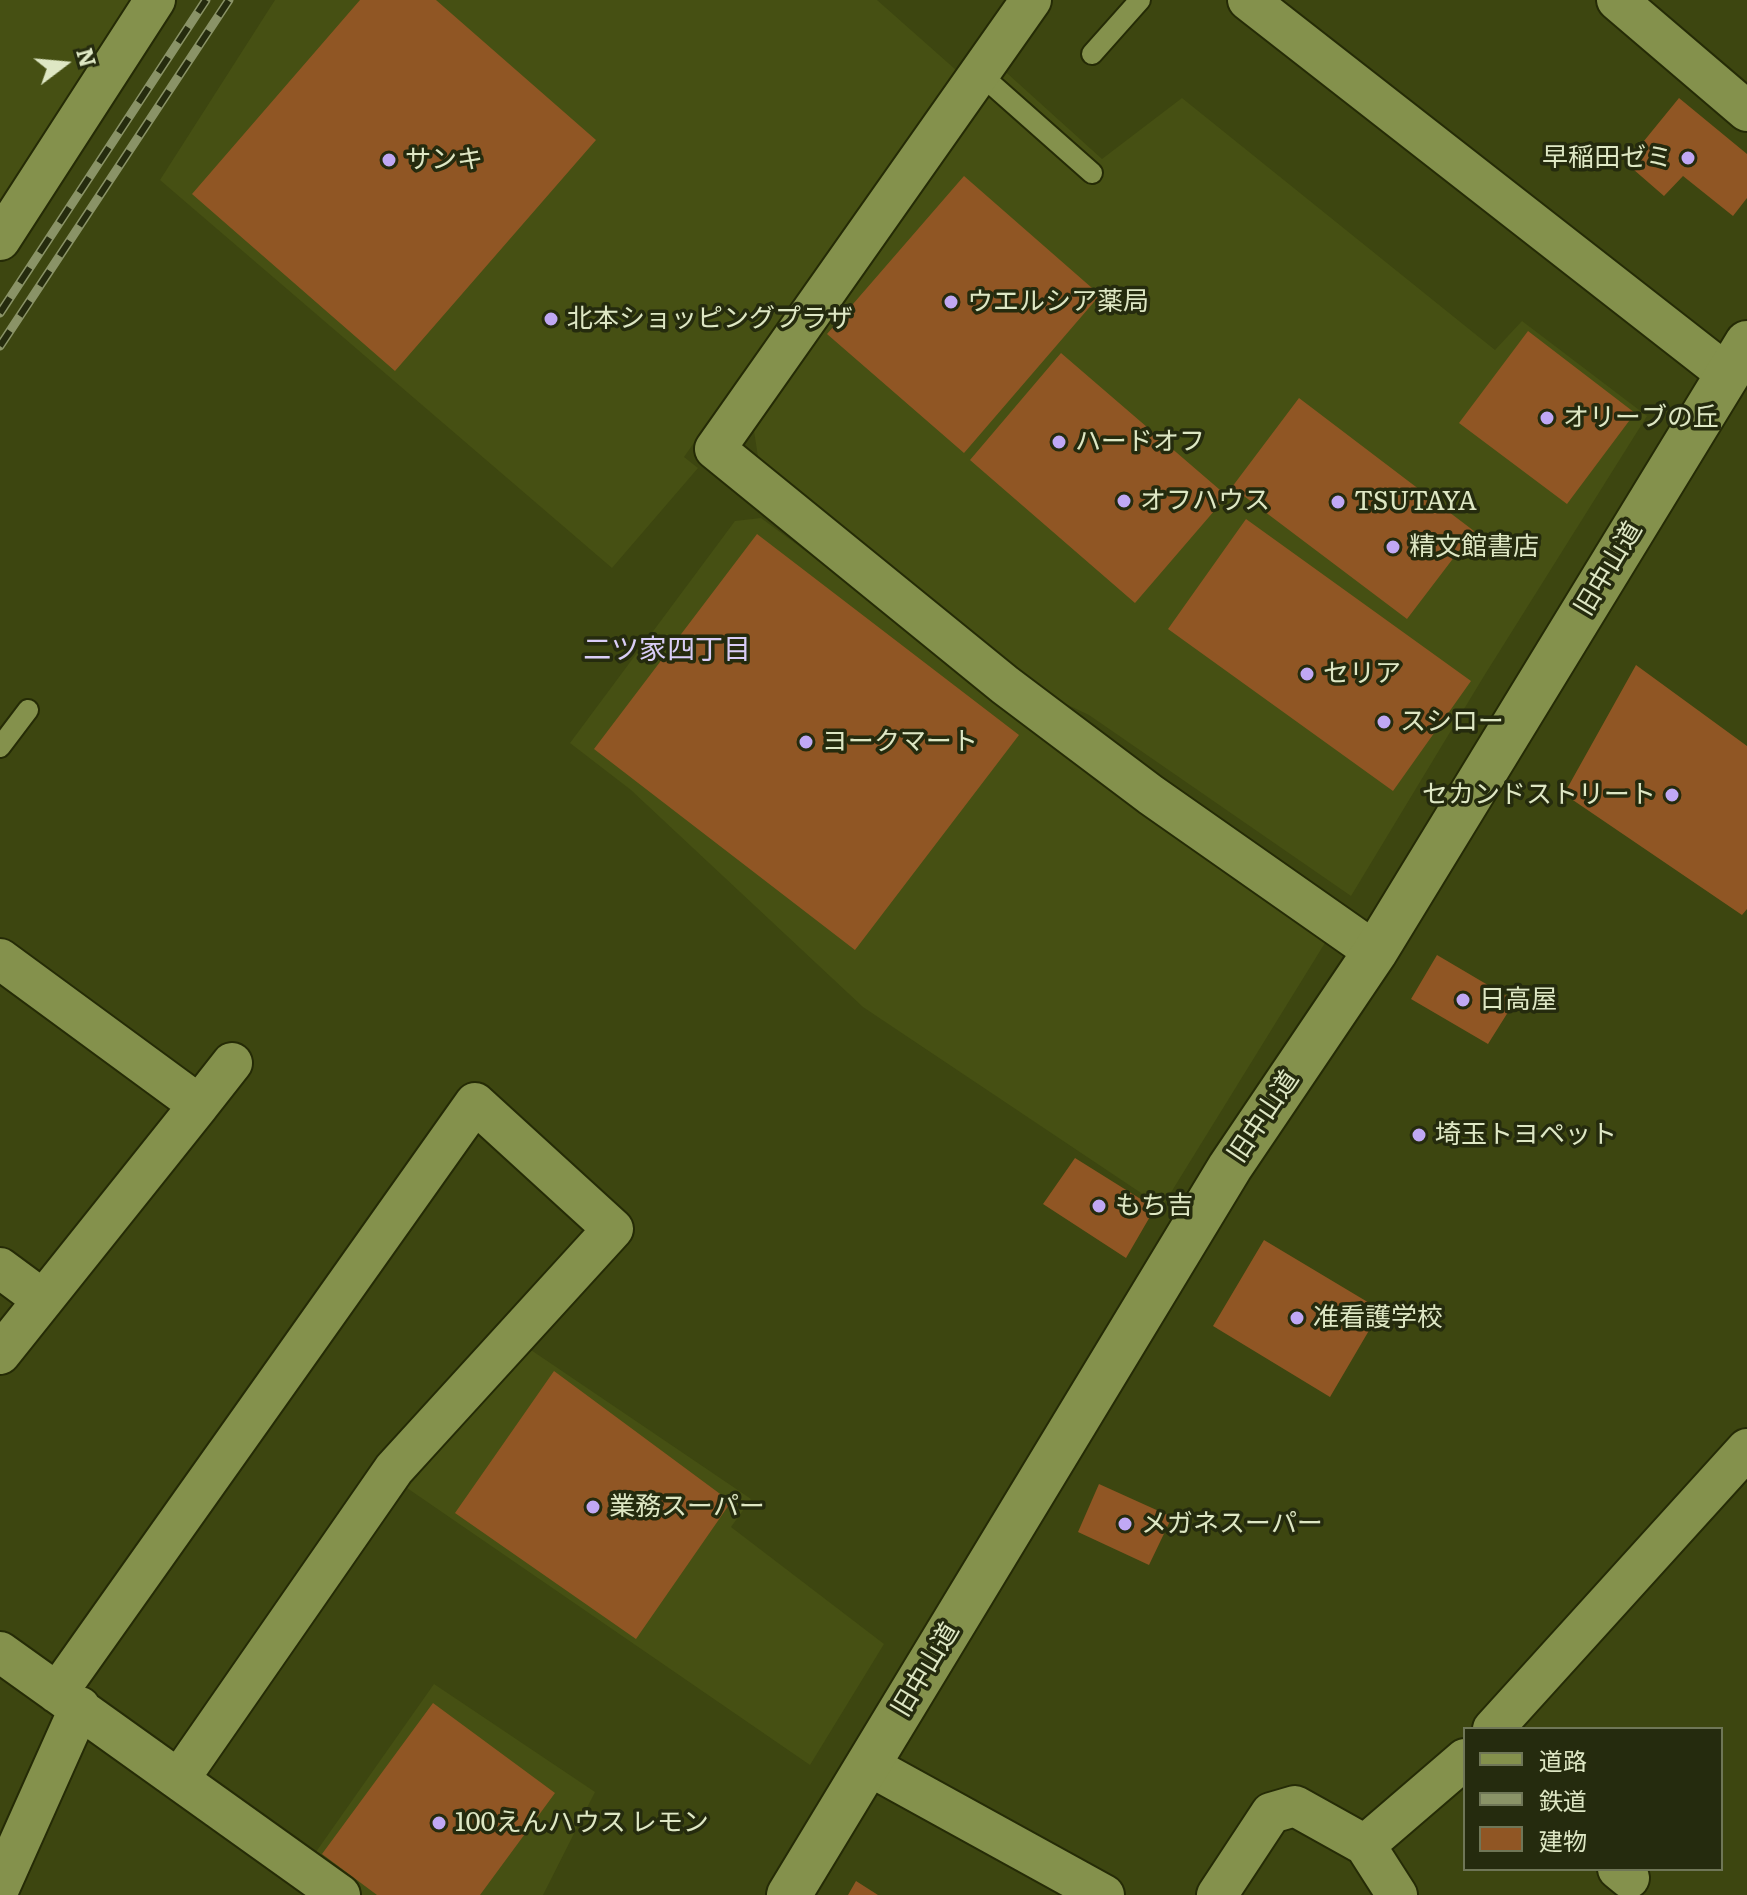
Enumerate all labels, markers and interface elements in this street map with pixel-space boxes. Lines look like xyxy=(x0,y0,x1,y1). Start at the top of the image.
north arrow xyxy=(24,24,104,104)
text: N xyxy=(69,44,106,71)
place label: 早稲田ゼミ xyxy=(1542,142,1672,174)
place label: サンキ xyxy=(405,144,483,176)
marker: 早稲田ゼミ xyxy=(1679,149,1697,167)
marker: サンキ xyxy=(380,151,398,169)
place label: ウエルシア薬局 xyxy=(967,286,1149,318)
marker: ウエルシア薬局 xyxy=(942,293,960,311)
place label: 北本ショッピングプラザ xyxy=(567,303,853,335)
marker: 北本ショッピングプラザ xyxy=(542,310,560,328)
place label: オリーブの丘 xyxy=(1563,402,1719,434)
marker: オリーブの丘 xyxy=(1538,409,1556,427)
place label: ハードオフ xyxy=(1075,426,1205,458)
marker: ハードオフ xyxy=(1050,433,1068,451)
place label: オフハウス xyxy=(1140,485,1270,517)
place label: TSUTAYA xyxy=(1354,486,1477,518)
marker: オフハウス xyxy=(1115,492,1133,510)
marker: TSUTAYA xyxy=(1329,493,1347,511)
street label: 旧中山道 xyxy=(1569,516,1649,622)
place label: 精文館書店 xyxy=(1409,531,1539,563)
marker: 精文館書店 xyxy=(1384,538,1402,556)
district label: 二ツ家四丁目 xyxy=(583,634,751,668)
place label: セリア xyxy=(1323,658,1401,690)
marker: セリア xyxy=(1298,665,1316,683)
place label: スシロー xyxy=(1400,706,1504,738)
marker: スシロー xyxy=(1375,713,1393,731)
place label: ヨークマート xyxy=(822,726,978,758)
marker: ヨークマート xyxy=(797,733,815,751)
place label: セカンドストリート xyxy=(1422,779,1656,811)
marker: セカンドストリート xyxy=(1663,786,1681,804)
place label: 日高屋 xyxy=(1479,984,1557,1016)
marker: 日高屋 xyxy=(1454,991,1472,1009)
street label: 旧中山道 xyxy=(1222,1065,1306,1169)
place label: 埼玉トヨペット xyxy=(1435,1119,1617,1151)
marker: 埼玉トヨペット xyxy=(1410,1126,1428,1144)
place label: もち吉 xyxy=(1115,1190,1193,1222)
marker: もち吉 xyxy=(1090,1197,1108,1215)
place label: 准看護学校 xyxy=(1313,1302,1443,1334)
marker: 准看護学校 xyxy=(1288,1309,1306,1327)
place label: 業務スーパー xyxy=(609,1491,765,1523)
marker: 業務スーパー xyxy=(584,1498,602,1516)
place label: メガネスーパー xyxy=(1141,1508,1323,1540)
marker: メガネスーパー xyxy=(1116,1515,1134,1533)
street label: 旧中山道 xyxy=(886,1617,966,1723)
legend xyxy=(1463,1727,1723,1871)
text: 道路 xyxy=(1539,1742,1587,1777)
text: 鉄道 xyxy=(1539,1782,1587,1817)
place label: 100えんハウス レモン xyxy=(455,1807,709,1839)
marker: 100えんハウス レモン xyxy=(430,1814,448,1832)
text: 建物 xyxy=(1539,1822,1587,1857)

